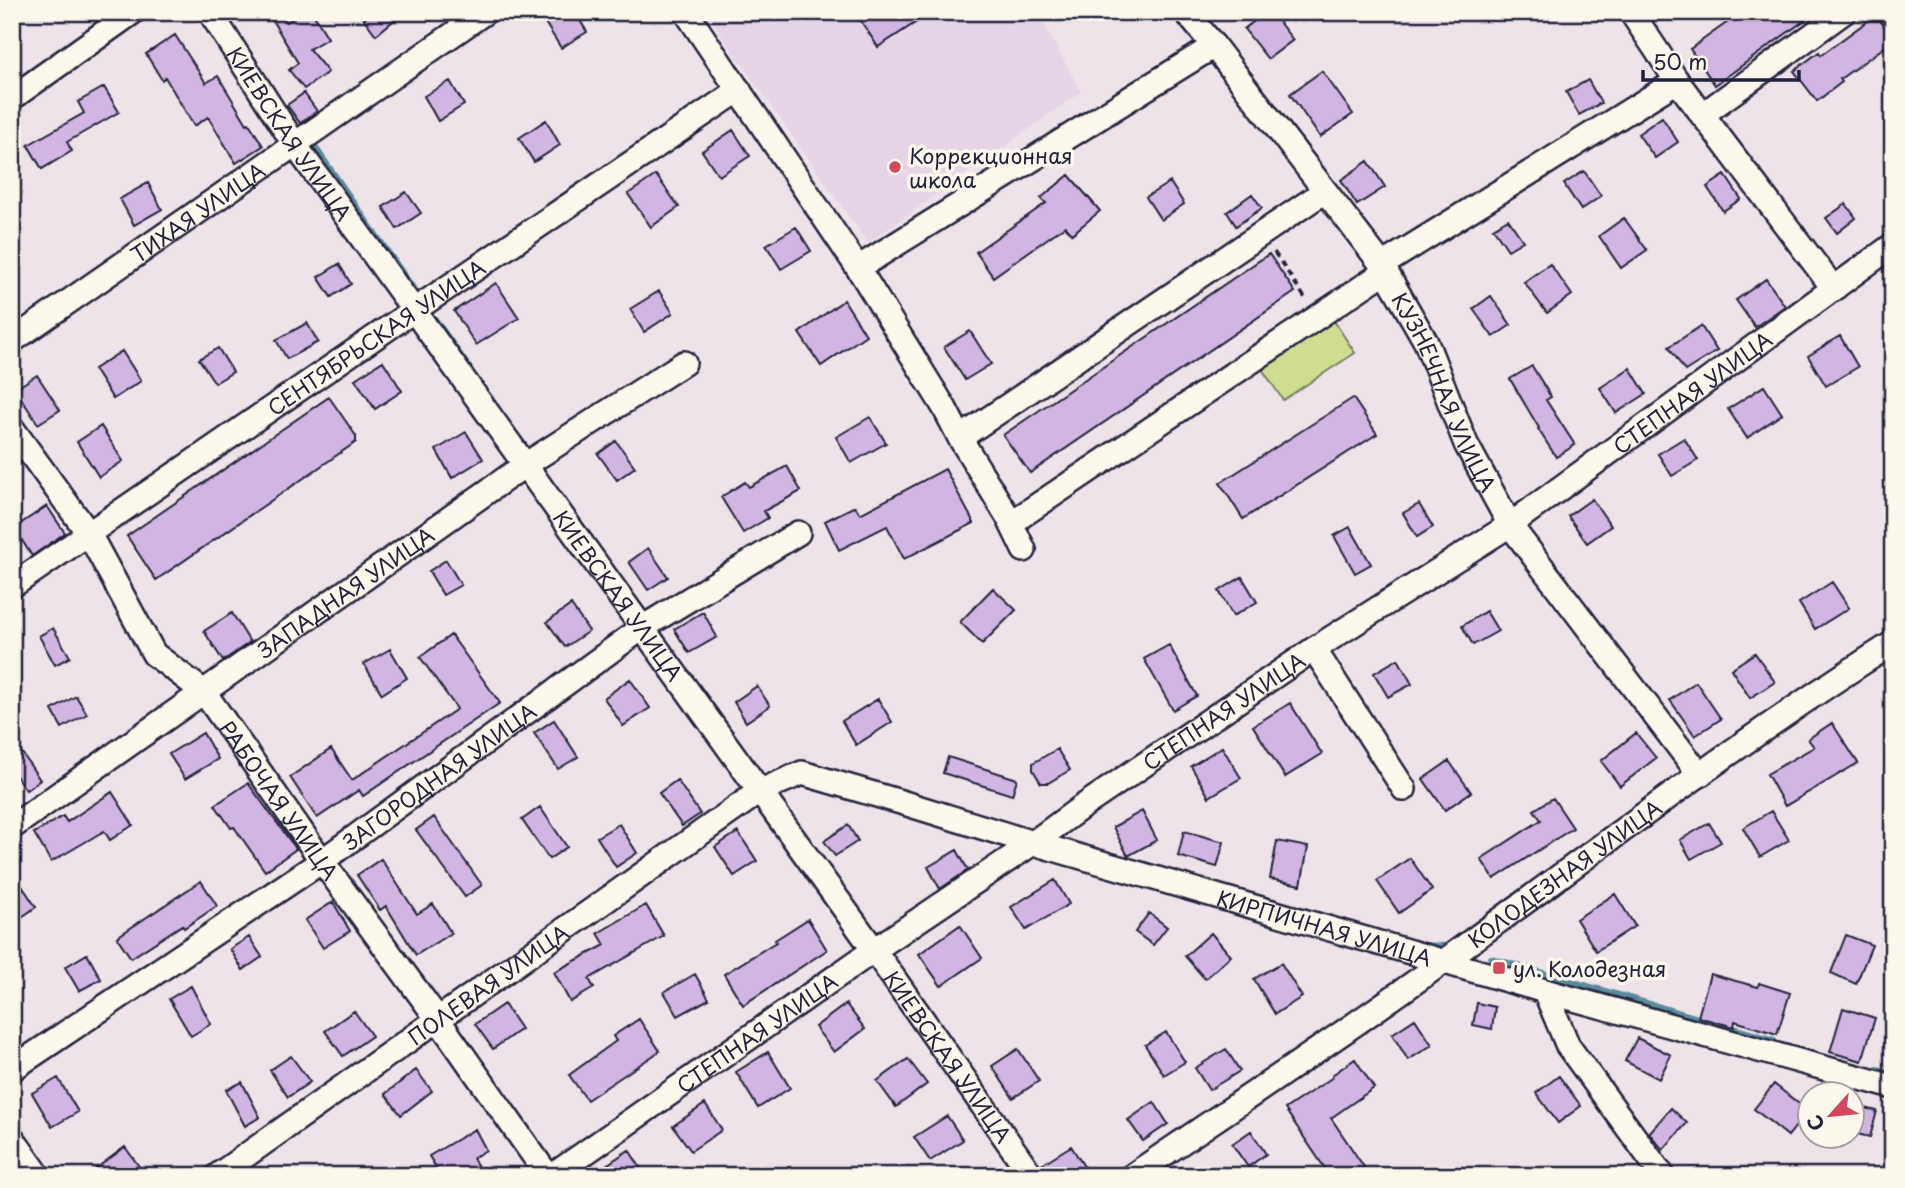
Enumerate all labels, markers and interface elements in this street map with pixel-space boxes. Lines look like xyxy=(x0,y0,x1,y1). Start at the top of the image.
scale bar xyxy=(1643,38,1798,82)
street label: КИЕВСКАЯ УЛИЦА xyxy=(220,40,360,227)
text: 50 m xyxy=(1653,45,1707,77)
place label: Коррекционная школа xyxy=(909,139,1073,195)
street label: ТИХАЯ УЛИЦА xyxy=(124,154,271,270)
marker: Коррекционная школа xyxy=(887,159,903,175)
street label: СЕНТЯБРЬСКАЯ УЛИЦА xyxy=(260,251,491,423)
street label: КУЗНЕЧНАЯ УЛИЦА xyxy=(1385,286,1505,497)
street label: СТЕПНАЯ УЛИЦА xyxy=(1606,323,1778,461)
street label: КИЕВСКАЯ УЛИЦА xyxy=(546,503,691,687)
street label: ЗАПАДНАЯ УЛИЦА xyxy=(250,518,440,665)
street label: СТЕПНАЯ УЛИЦА xyxy=(1136,644,1311,777)
street label: ЗАГОРОДНАЯ УЛИЦА xyxy=(336,694,542,857)
street label: РАБОЧАЯ УЛИЦА xyxy=(212,714,347,886)
street label: КОЛОДЕЗНАЯ УЛИЦА xyxy=(1461,791,1668,955)
street label: КИРПИЧНАЯ УЛИЦА xyxy=(1213,881,1436,974)
street label: ПОЛЕВАЯ УЛИЦА xyxy=(401,916,575,1052)
place label: ул. Колодезная xyxy=(1513,952,1666,984)
marker: ул. Колодезная xyxy=(1491,960,1507,976)
street label: КИЕВСКАЯ УЛИЦА xyxy=(877,963,1020,1149)
street label: СТЕПНАЯ УЛИЦА xyxy=(669,965,844,1100)
north arrow xyxy=(1797,1080,1867,1150)
text: С xyxy=(1799,1110,1831,1136)

